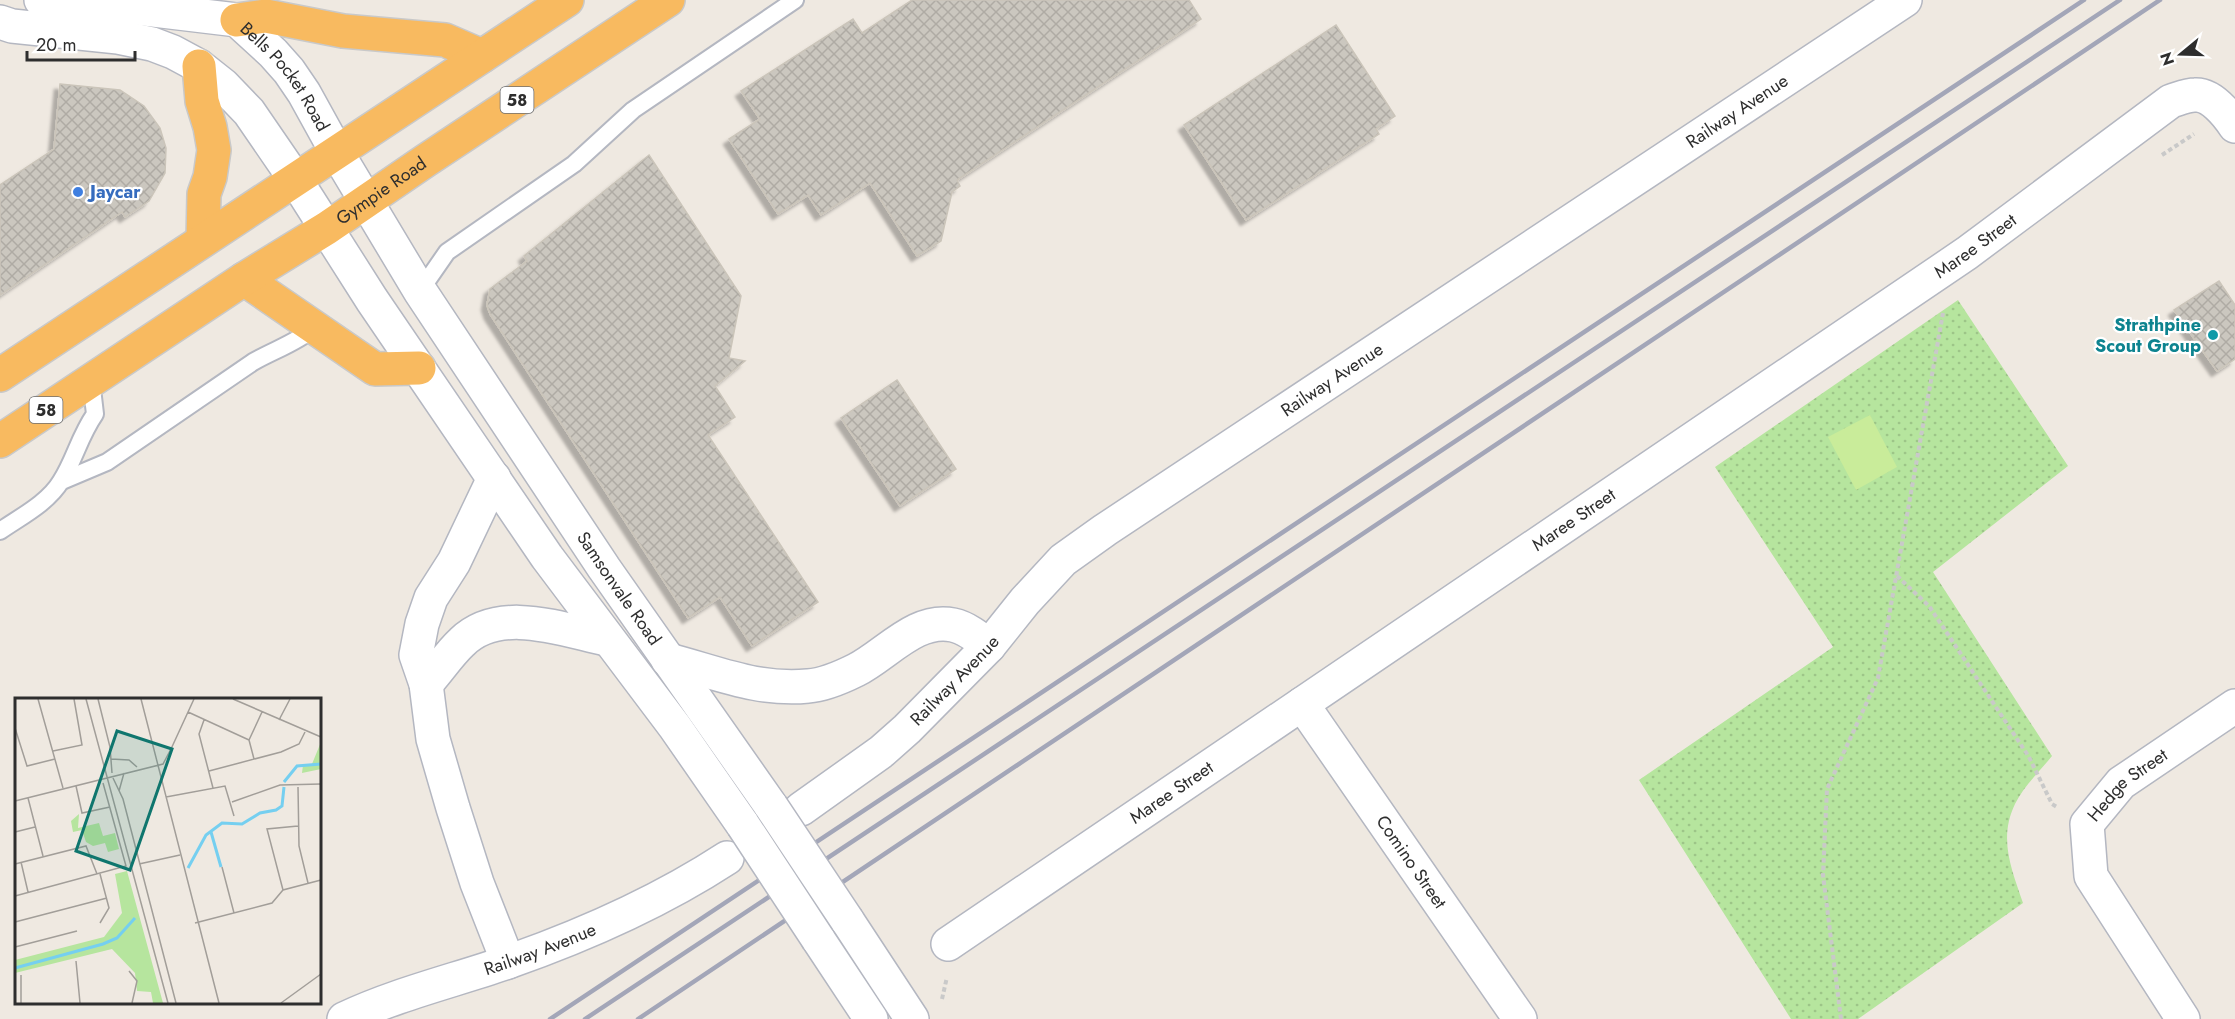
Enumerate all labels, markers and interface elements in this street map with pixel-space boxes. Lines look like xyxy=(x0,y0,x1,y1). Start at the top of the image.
street label: Bells Pocket Road xyxy=(234,16,336,136)
scale bar xyxy=(27,24,135,62)
north arrow xyxy=(2151,24,2211,84)
text: 20 m xyxy=(36,32,76,58)
text: N xyxy=(2154,49,2180,68)
street label: Railway Avenue xyxy=(1681,68,1793,155)
road number: 58 xyxy=(500,87,534,113)
street label: Gympie Road xyxy=(331,151,432,231)
place label: Jaycar xyxy=(87,179,141,205)
marker: Jaycar xyxy=(71,185,85,199)
street label: Maree Street xyxy=(1929,207,2023,285)
place label: Strathpine Scout Group xyxy=(2095,312,2201,359)
marker: Strathpine Scout Group xyxy=(2206,328,2220,342)
street label: Railway Avenue xyxy=(1276,336,1388,423)
road number: 58 xyxy=(30,397,63,423)
street label: Maree Street xyxy=(1527,482,1621,557)
street label: Samsonvale Road xyxy=(570,526,667,651)
street label: Railway Avenue xyxy=(904,630,1006,732)
inset map xyxy=(15,698,321,1004)
street label: Hedge Street xyxy=(2081,742,2173,827)
street label: Maree Street xyxy=(1124,754,1219,830)
street label: Comino Street xyxy=(1370,810,1453,914)
street label: Railway Avenue xyxy=(481,916,600,982)

